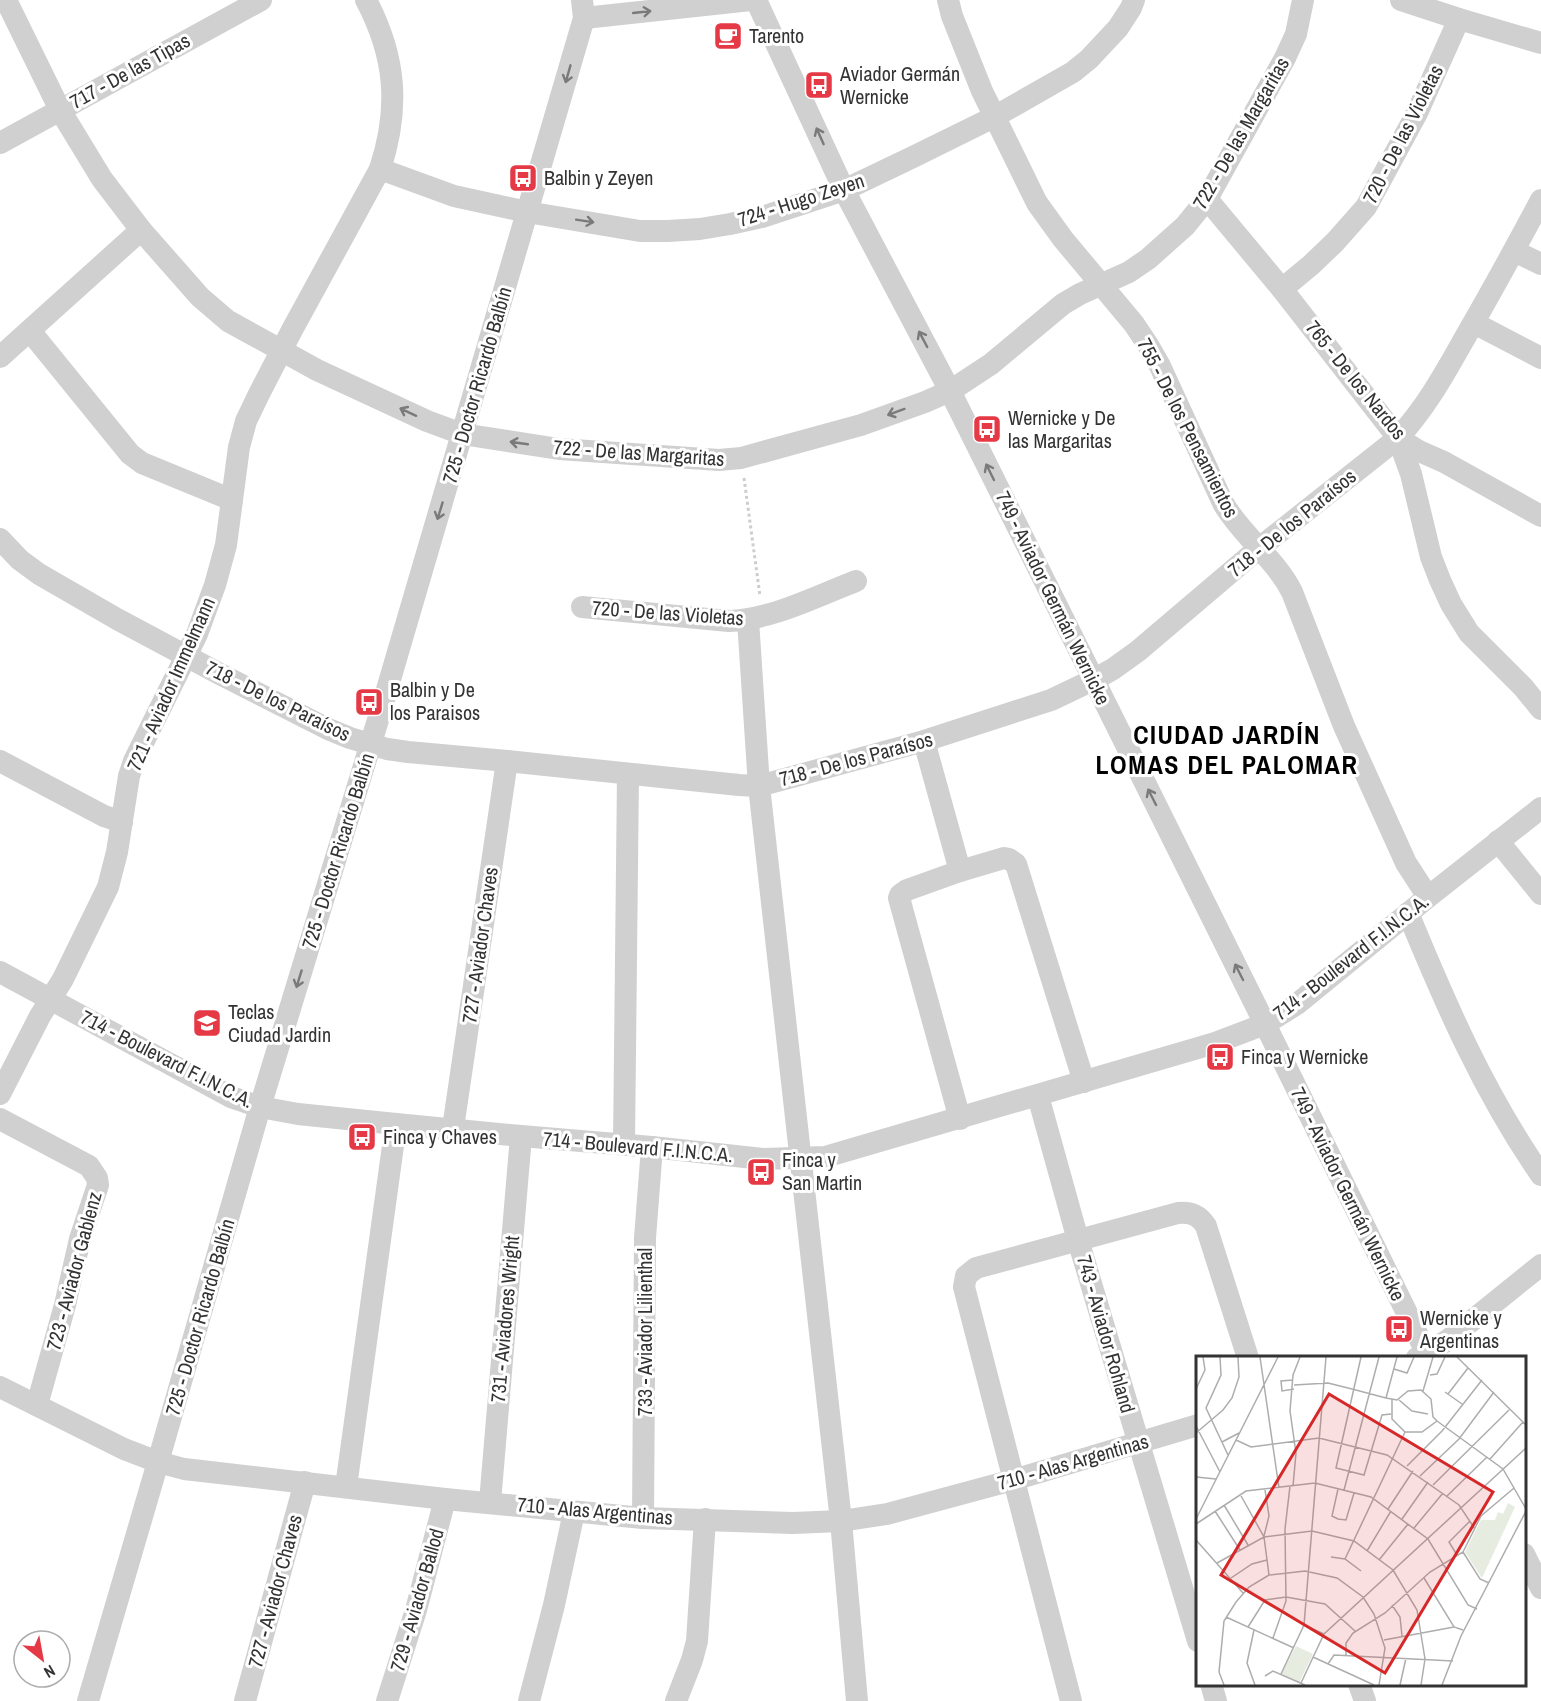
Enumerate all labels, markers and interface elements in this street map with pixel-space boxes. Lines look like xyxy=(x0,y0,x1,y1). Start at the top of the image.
one-way arrow xyxy=(632,6,651,17)
cafe icon: Tarento xyxy=(712,20,744,52)
place label: Tarento xyxy=(749,22,804,49)
street label: 717 - De las Tipas xyxy=(65,26,195,115)
street label: 722 - De las Margaritas xyxy=(1186,52,1295,214)
place label: Aviador Germán Wernicke xyxy=(839,60,960,110)
street label: 720 - De las Violetas xyxy=(1356,60,1449,208)
one-way arrow xyxy=(562,64,573,83)
bus stop icon: Aviador Germán Wernicke xyxy=(803,69,835,101)
one-way arrow xyxy=(813,128,825,146)
bus stop icon: Balbin y Zeyen xyxy=(507,162,539,194)
place label: Balbin y Zeyen xyxy=(544,164,653,191)
street label: 724 - Hugo Zeyen xyxy=(734,166,867,233)
one-way arrow xyxy=(574,216,594,227)
street label: 725 - Doctor Ricardo Balbín xyxy=(436,283,518,486)
street label: 765 - De los Nardos xyxy=(1300,315,1413,445)
one-way arrow xyxy=(917,331,929,348)
street label: 755 - De los Pensamientos xyxy=(1132,334,1245,522)
place label: Wernicke y De las Margaritas xyxy=(1008,404,1115,454)
one-way arrow xyxy=(400,406,418,418)
one-way arrow xyxy=(887,408,906,419)
bus stop icon: Wernicke y De las Margaritas xyxy=(971,413,1003,445)
street label: 722 - De las Margaritas xyxy=(553,433,725,472)
one-way arrow xyxy=(510,438,530,449)
street label: 718 - De los Paraísos xyxy=(1222,462,1361,583)
one-way arrow xyxy=(984,464,996,481)
street label: 749 - Aviador Germán Wernicke xyxy=(990,486,1117,709)
one-way arrow xyxy=(434,501,445,520)
street label: 721 - Aviador Immelmann xyxy=(120,593,221,775)
street label: 720 - De las Violetas xyxy=(591,594,745,631)
street label: 718 - De los Paraísos xyxy=(201,654,355,747)
place label: Balbin y De los Paraisos xyxy=(390,676,480,726)
bus stop icon: Balbin y De los Paraisos xyxy=(353,686,385,718)
district label: CIUDAD JARDÍN LOMAS DEL PALOMAR xyxy=(1096,717,1358,782)
street label: 718 - De los Paraísos xyxy=(776,725,936,792)
street label: 725 - Doctor Ricardo Balbín xyxy=(295,750,380,952)
one-way arrow xyxy=(1145,788,1157,806)
street label: 727 - Aviador Chaves xyxy=(455,865,504,1025)
street label: 714 - Boulevard F.I.N.C.A. xyxy=(1267,887,1434,1026)
one-way arrow xyxy=(1233,963,1244,981)
one-way arrow xyxy=(293,969,304,988)
place label: Teclas Ciudad Jardin xyxy=(228,998,331,1048)
street label: 714 - Boulevard F.I.N.C.A. xyxy=(76,1003,258,1114)
school or university icon: Teclas Ciudad Jardin xyxy=(191,1007,223,1039)
bus stop icon: Finca y Wernicke xyxy=(1204,1041,1236,1073)
place label: Finca y Wernicke xyxy=(1241,1043,1368,1070)
street label: 749 - Aviador Germán Wernicke xyxy=(1285,1082,1412,1305)
bus stop icon: Finca y Chaves xyxy=(346,1121,378,1153)
place label: Finca y Chaves xyxy=(383,1123,497,1150)
street label: 714 - Boulevard F.I.N.C.A. xyxy=(542,1125,734,1168)
place label: Finca y San Martin xyxy=(782,1146,862,1196)
bus stop icon: Finca y San Martin xyxy=(745,1156,777,1188)
street label: 723 - Aviador Gablenz xyxy=(39,1189,108,1353)
street label: 725 - Doctor Ricardo Balbín xyxy=(159,1215,241,1418)
street label: 731 - Aviadores Wright xyxy=(484,1234,525,1403)
street label: 733 - Aviador Lilienthal xyxy=(631,1248,658,1416)
street label: 743 - Aviador Rohland xyxy=(1071,1252,1142,1416)
place label: Wernicke y Argentinas xyxy=(1419,1304,1503,1354)
bus stop icon: Wernicke y Argentinas xyxy=(1383,1313,1415,1345)
inset map xyxy=(1196,1356,1526,1686)
street label: 710 - Alas Argentinas xyxy=(994,1427,1152,1496)
street label: 710 - Alas Argentinas xyxy=(516,1490,674,1531)
street label: 727 - Aviador Chaves xyxy=(241,1511,308,1670)
street label: 729 - Aviador Ballod xyxy=(383,1525,450,1674)
north arrow xyxy=(12,1629,72,1689)
text: N xyxy=(40,1660,59,1684)

